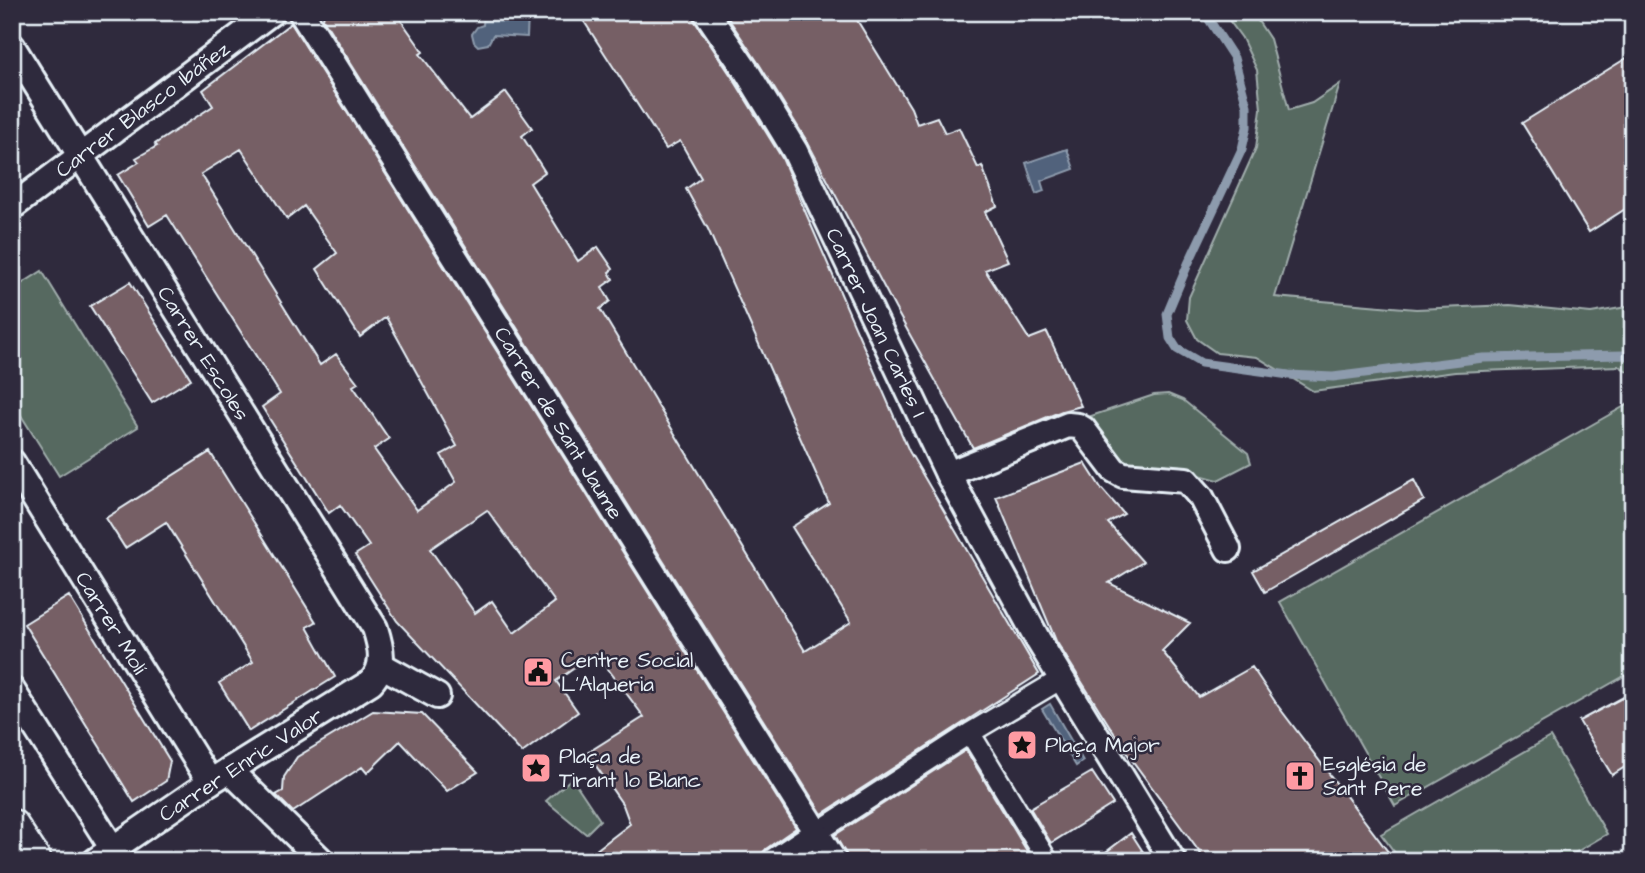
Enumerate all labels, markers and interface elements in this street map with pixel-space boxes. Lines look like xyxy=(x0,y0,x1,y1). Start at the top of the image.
street label: Carrer Blasco Ibáñez xyxy=(49,34,236,184)
street label: Carrer Joan Carles I xyxy=(819,223,934,422)
street label: Carrer Escoles xyxy=(151,280,256,426)
street label: Carrer de Sant Jaume xyxy=(487,321,630,525)
street label: Carrer Molí xyxy=(69,566,155,680)
place label: Centre Social L'Alqueria xyxy=(561,646,693,699)
public building icon: Centre Social L'Alqueria xyxy=(521,655,555,689)
street label: Carrer Enric Valor xyxy=(153,701,329,829)
place icon: Plaça Major xyxy=(1005,728,1039,762)
place label: Plaça Major xyxy=(1045,731,1160,760)
place label: Plaça de Tirant lo Blanc xyxy=(559,742,701,795)
place label: Església de Sant Pere xyxy=(1323,750,1426,803)
place icon: Plaça de Tirant lo Blanc xyxy=(519,751,553,785)
church icon: Església de Sant Pere xyxy=(1283,759,1317,793)

